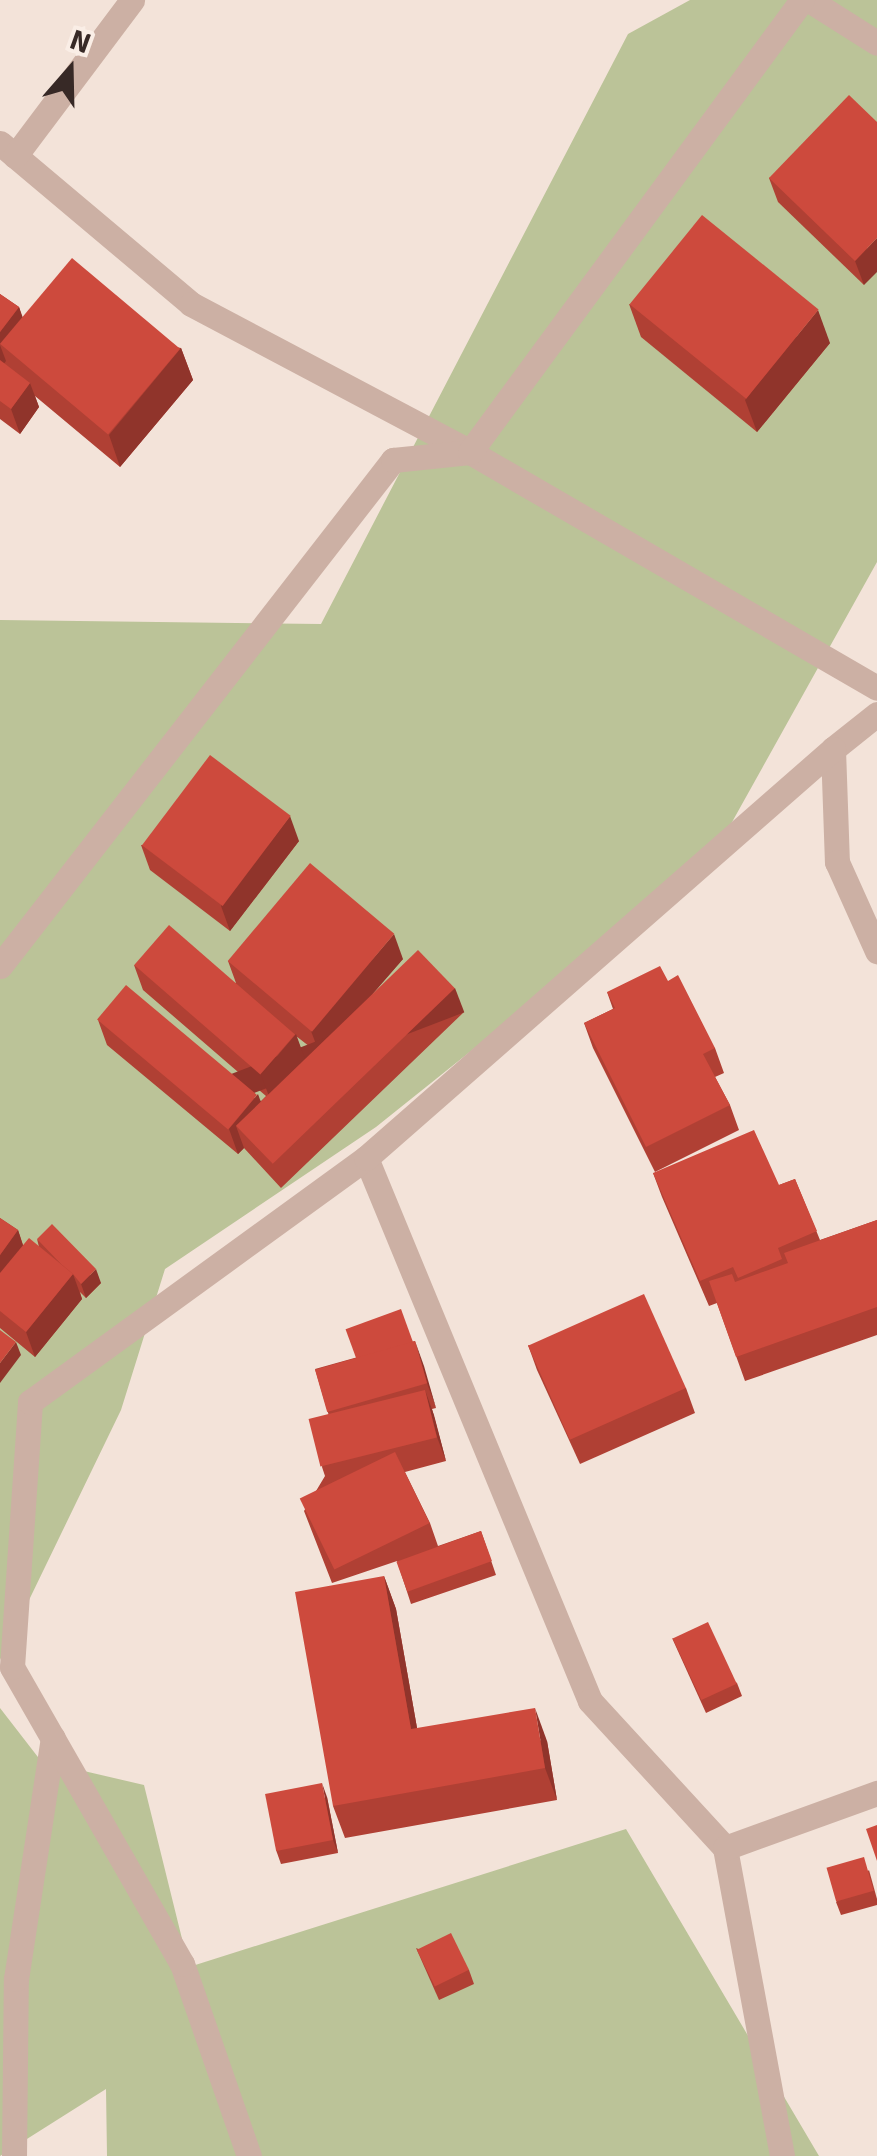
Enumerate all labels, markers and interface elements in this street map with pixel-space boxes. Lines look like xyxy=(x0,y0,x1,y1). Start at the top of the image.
north arrow xyxy=(20,20,120,120)
text: N xyxy=(65,22,95,61)

